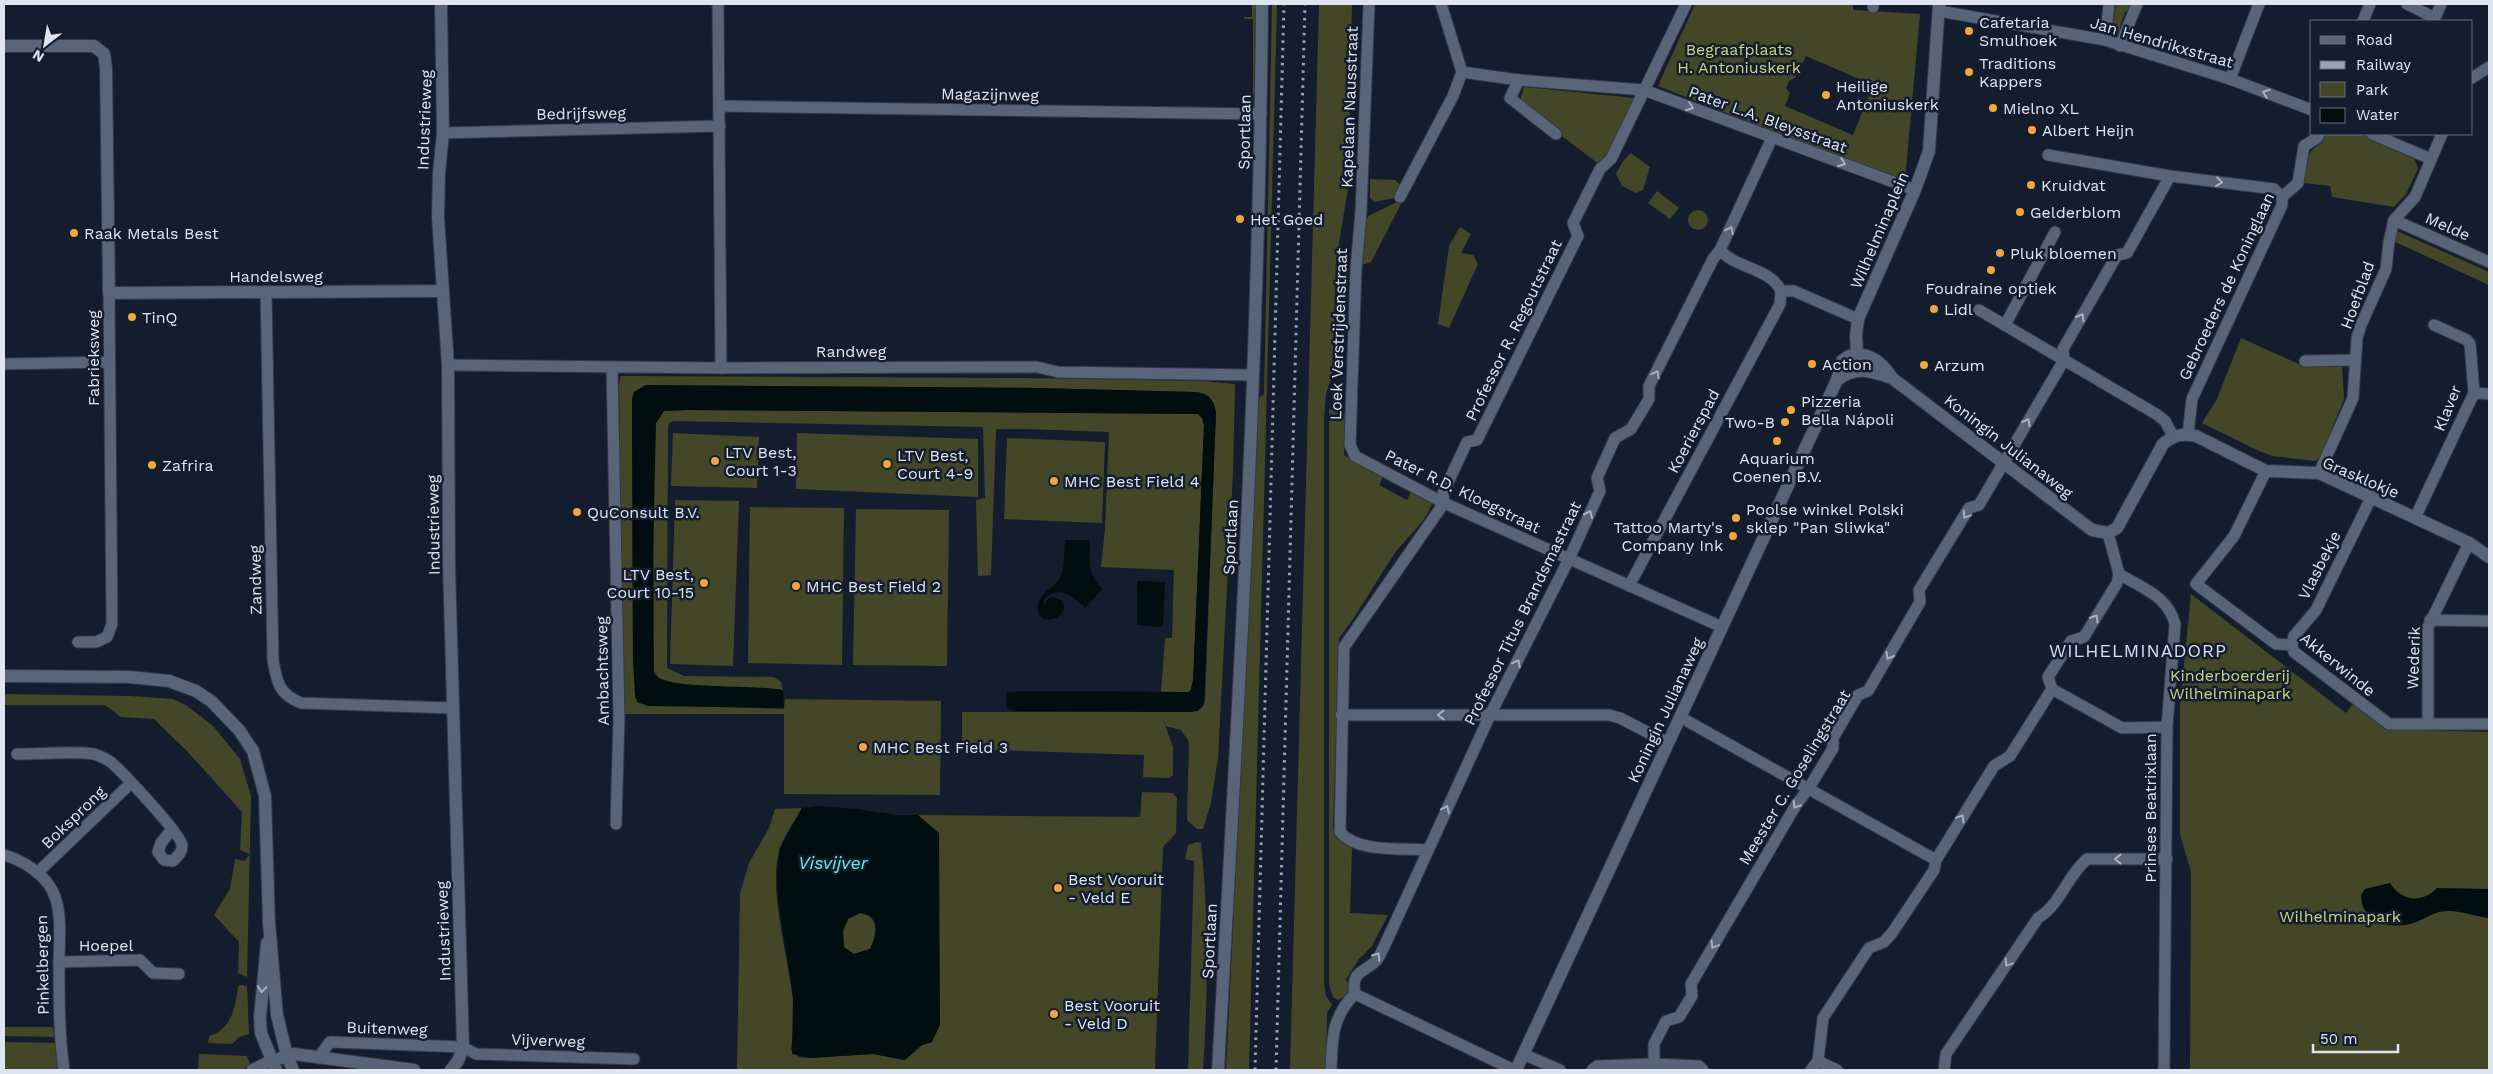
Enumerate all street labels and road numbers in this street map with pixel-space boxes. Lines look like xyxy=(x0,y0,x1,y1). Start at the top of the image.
street label: Jan Hendrikxstraat xyxy=(2088,13,2236,72)
street label: Kapelaan Nausstraat xyxy=(1337,25,1362,188)
street label: Industrieweg xyxy=(413,69,436,170)
street label: Pater L.A. Bleysstraat xyxy=(1686,82,1850,157)
street label: Magazijnweg xyxy=(941,84,1040,105)
street label: Sportlaan xyxy=(1234,94,1255,170)
street label: Bedrijfsweg xyxy=(536,103,627,124)
street label: Wilhelminaplein xyxy=(1846,169,1913,292)
street label: Gebroeders de Koninglaan xyxy=(2175,189,2278,383)
street label: Melde xyxy=(2422,208,2473,245)
street label: Professor R. Regoutstraat xyxy=(1461,236,1566,424)
street label: Loek Verstrijdenstraat xyxy=(1326,247,1351,420)
street label: Hoefblad xyxy=(2336,259,2378,332)
street label: Handelsweg xyxy=(229,267,323,286)
street label: Fabrieksweg xyxy=(84,310,103,406)
street label: Randweg xyxy=(816,342,887,361)
street label: Klaver xyxy=(2430,382,2465,434)
street label: Koerierspad xyxy=(1663,386,1724,476)
street label: Koningin Julianaweg xyxy=(1941,390,2077,503)
street label: Pater R.D. Kloegstraat xyxy=(1382,446,1544,537)
street label: Grasklokje xyxy=(2320,453,2402,502)
street label: Industrieweg xyxy=(423,474,444,575)
street label: Professor Titus Brandsmastraat xyxy=(1460,498,1585,728)
street label: Sportlaan xyxy=(1219,499,1242,575)
street label: Vlasbekje xyxy=(2294,528,2345,603)
street label: Zandweg xyxy=(245,544,266,615)
street label: Ambachtsweg xyxy=(592,616,613,726)
street label: Wederik xyxy=(2403,626,2424,690)
street label: Akkerwinde xyxy=(2296,628,2379,700)
street label: Koningin Julianaweg xyxy=(1623,634,1708,786)
street label: Meester C. Goselingstraat xyxy=(1735,686,1854,868)
street label: Prinses Beatrixlaan xyxy=(2141,733,2160,883)
street label: Boksprong xyxy=(37,782,110,853)
street label: Industrieweg xyxy=(432,880,455,981)
street label: Sportlaan xyxy=(1198,903,1221,979)
street label: Pinkelbergen xyxy=(32,915,53,1015)
street label: Hoepel xyxy=(79,936,133,955)
street label: Buitenweg xyxy=(346,1018,428,1039)
street label: Vijverweg xyxy=(511,1030,586,1051)

